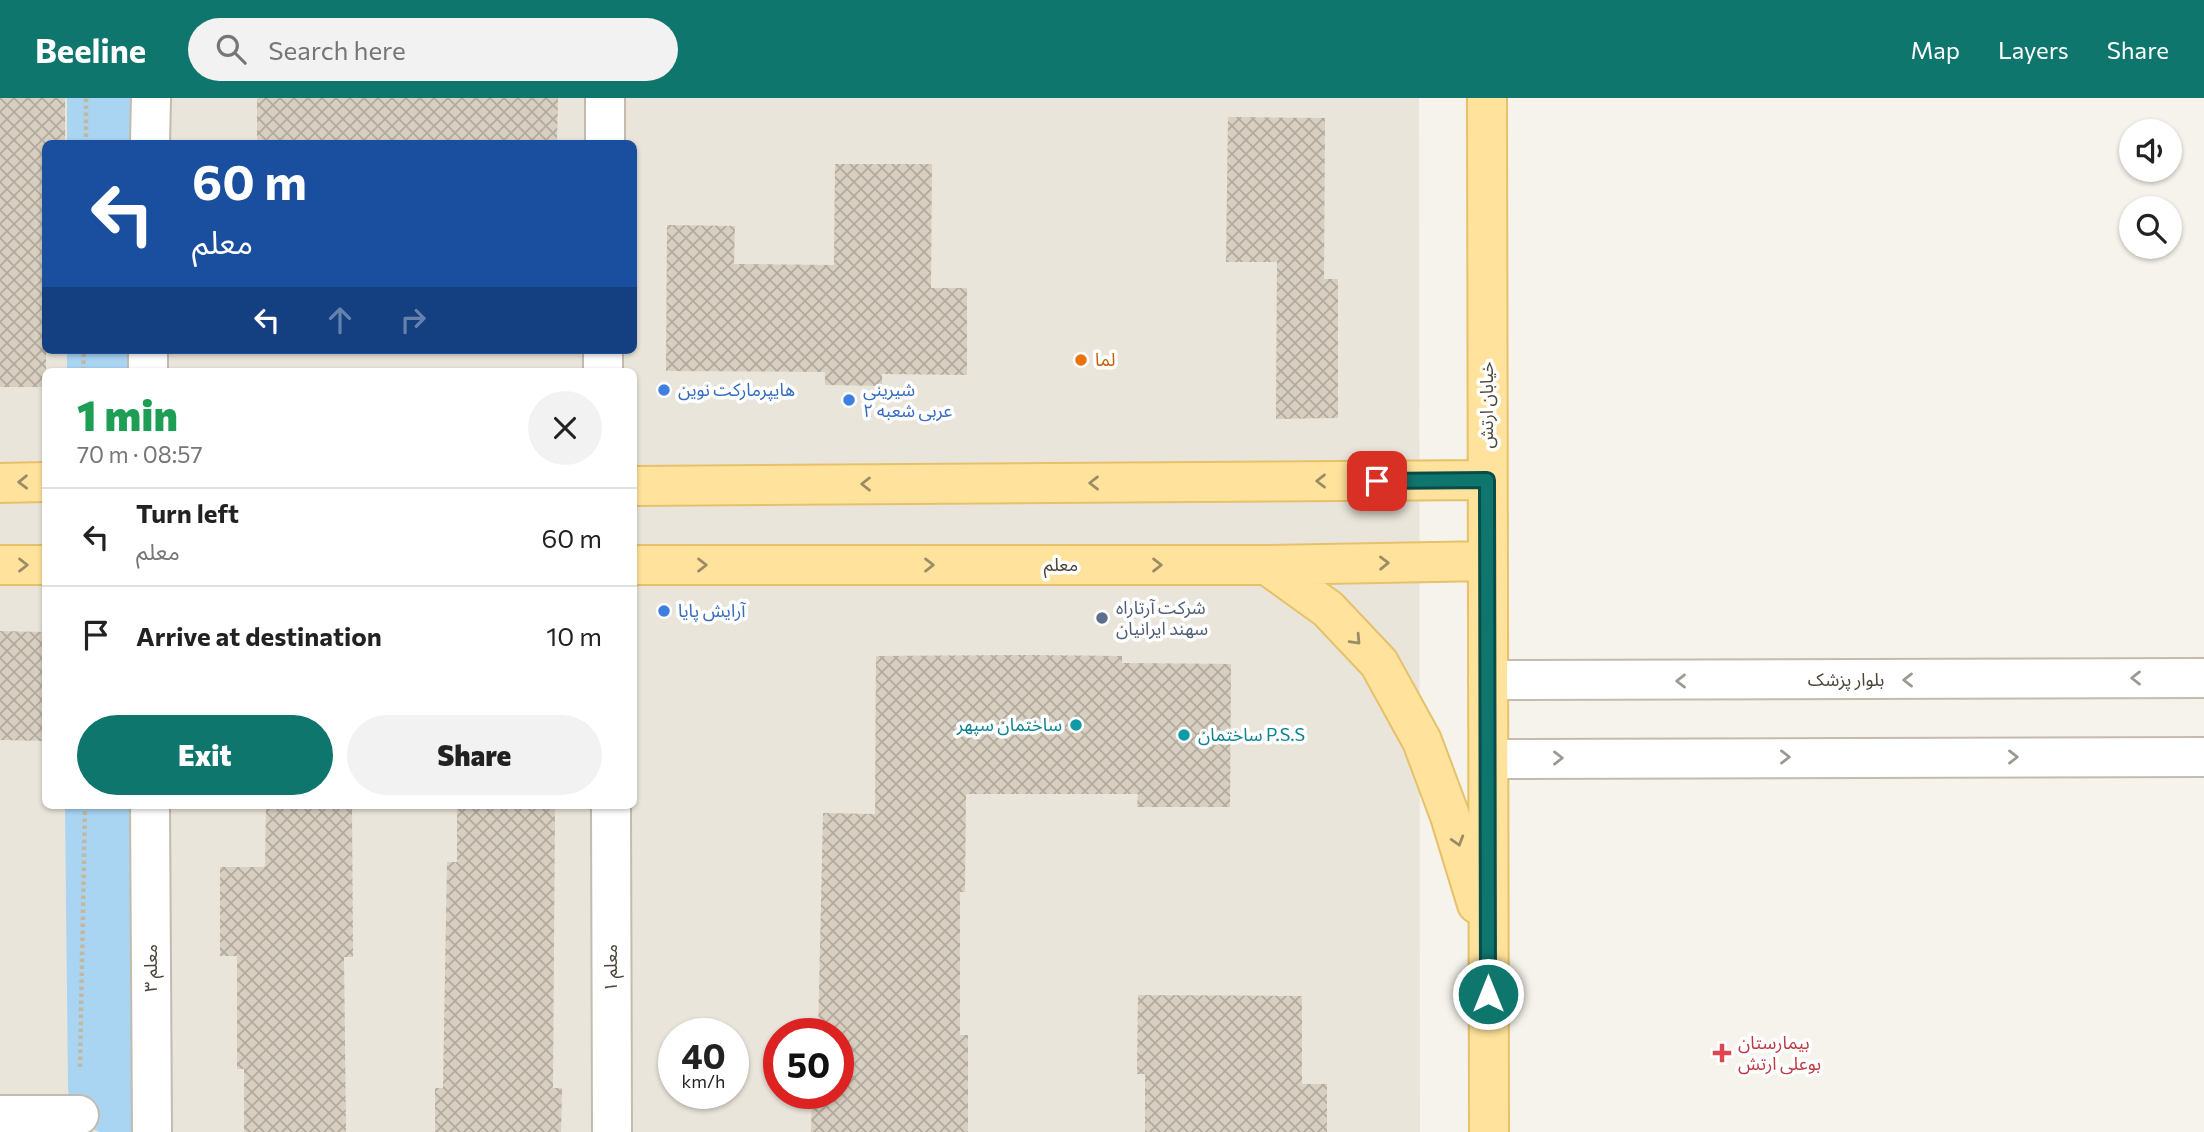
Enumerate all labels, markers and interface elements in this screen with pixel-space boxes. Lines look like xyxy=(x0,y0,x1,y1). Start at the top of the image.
search box xyxy=(188,18,678,81)
text: Beeline xyxy=(35,29,146,70)
icon: search xyxy=(212,30,250,68)
text: Search here xyxy=(268,34,406,65)
text: Map xyxy=(1911,35,1960,64)
text: Layers xyxy=(1998,35,2069,64)
text: Share xyxy=(2107,35,2169,64)
map controls xyxy=(2119,119,2182,259)
button: sound xyxy=(2119,119,2182,182)
text: 60 m xyxy=(192,150,307,210)
icon: left xyxy=(77,168,168,259)
button: search xyxy=(2119,196,2182,259)
text: معلم xyxy=(192,221,253,261)
icon: left xyxy=(248,301,286,339)
icon: ahead xyxy=(321,301,359,339)
icon: right xyxy=(394,301,432,339)
place label: لما xyxy=(1095,348,1115,370)
marker: لما xyxy=(1073,352,1089,368)
street label: خیابان ارتش xyxy=(1475,362,1498,449)
place label: هایپرمارکت نوین xyxy=(678,378,795,401)
place label: شیرینی عربی شعبه ۲ xyxy=(863,378,952,422)
marker: هایپرمارکت نوین xyxy=(656,382,672,398)
text: 1 min xyxy=(77,388,178,440)
button: close xyxy=(528,391,602,465)
marker: شیرینی عربی شعبه ۲ xyxy=(841,392,857,408)
text: 70 m · 08:57 xyxy=(77,440,203,468)
pin xyxy=(1347,451,1407,511)
icon: arrive xyxy=(1358,462,1396,500)
one-way arrow xyxy=(1315,473,1326,489)
one-way arrow xyxy=(17,475,28,490)
one-way arrow xyxy=(1088,475,1098,491)
one-way arrow xyxy=(860,476,871,492)
text: Turn left xyxy=(136,497,239,528)
icon: left xyxy=(77,518,115,556)
text: 60 m xyxy=(542,522,602,553)
text: معلم xyxy=(136,537,180,565)
street label: معلم xyxy=(1044,553,1078,578)
one-way arrow xyxy=(1379,555,1390,571)
one-way arrow xyxy=(18,557,29,573)
one-way arrow xyxy=(697,557,707,573)
one-way arrow xyxy=(924,557,935,573)
one-way arrow xyxy=(1152,557,1162,573)
place label: شرکت آرتاراه سهند ایرانیان xyxy=(1116,596,1208,640)
place label: آرایش پایا xyxy=(678,599,746,622)
marker: آرایش پایا xyxy=(656,603,672,619)
marker: شرکت آرتاراه سهند ایرانیان xyxy=(1094,610,1110,626)
icon: arrive xyxy=(77,616,115,654)
text: Arrive at destination xyxy=(136,620,382,651)
text: 10 m xyxy=(546,620,602,651)
one-way arrow xyxy=(1348,631,1361,644)
street label: بلوار پزشک xyxy=(1808,668,1884,691)
one-way arrow xyxy=(2130,671,2141,686)
one-way arrow xyxy=(1903,672,1913,688)
one-way arrow xyxy=(1675,673,1686,689)
place label: ساختمان سپهر xyxy=(956,713,1062,736)
button: Exit xyxy=(77,715,333,795)
button: Share xyxy=(347,715,602,795)
marker: ساختمان سپهر xyxy=(1068,717,1084,733)
place label: ساختمان P.S.S xyxy=(1198,723,1305,746)
marker: ساختمان P.S.S xyxy=(1176,727,1192,743)
one-way arrow xyxy=(1780,749,1791,765)
one-way arrow xyxy=(2008,749,2018,765)
one-way arrow xyxy=(1553,750,1563,766)
one-way arrow xyxy=(1449,835,1464,847)
street label: معلم ۳ xyxy=(139,944,164,992)
street label: معلم ۱ xyxy=(599,944,624,992)
position arrow xyxy=(1451,957,1525,1031)
speed limit sign: 50 xyxy=(763,1018,854,1109)
place label: بیمارستان بوعلی ارتش xyxy=(1738,1031,1821,1075)
text: 40 xyxy=(681,1033,726,1076)
marker: بیمارستان بوعلی ارتش xyxy=(1712,1043,1732,1063)
text: km/h xyxy=(682,1070,725,1092)

